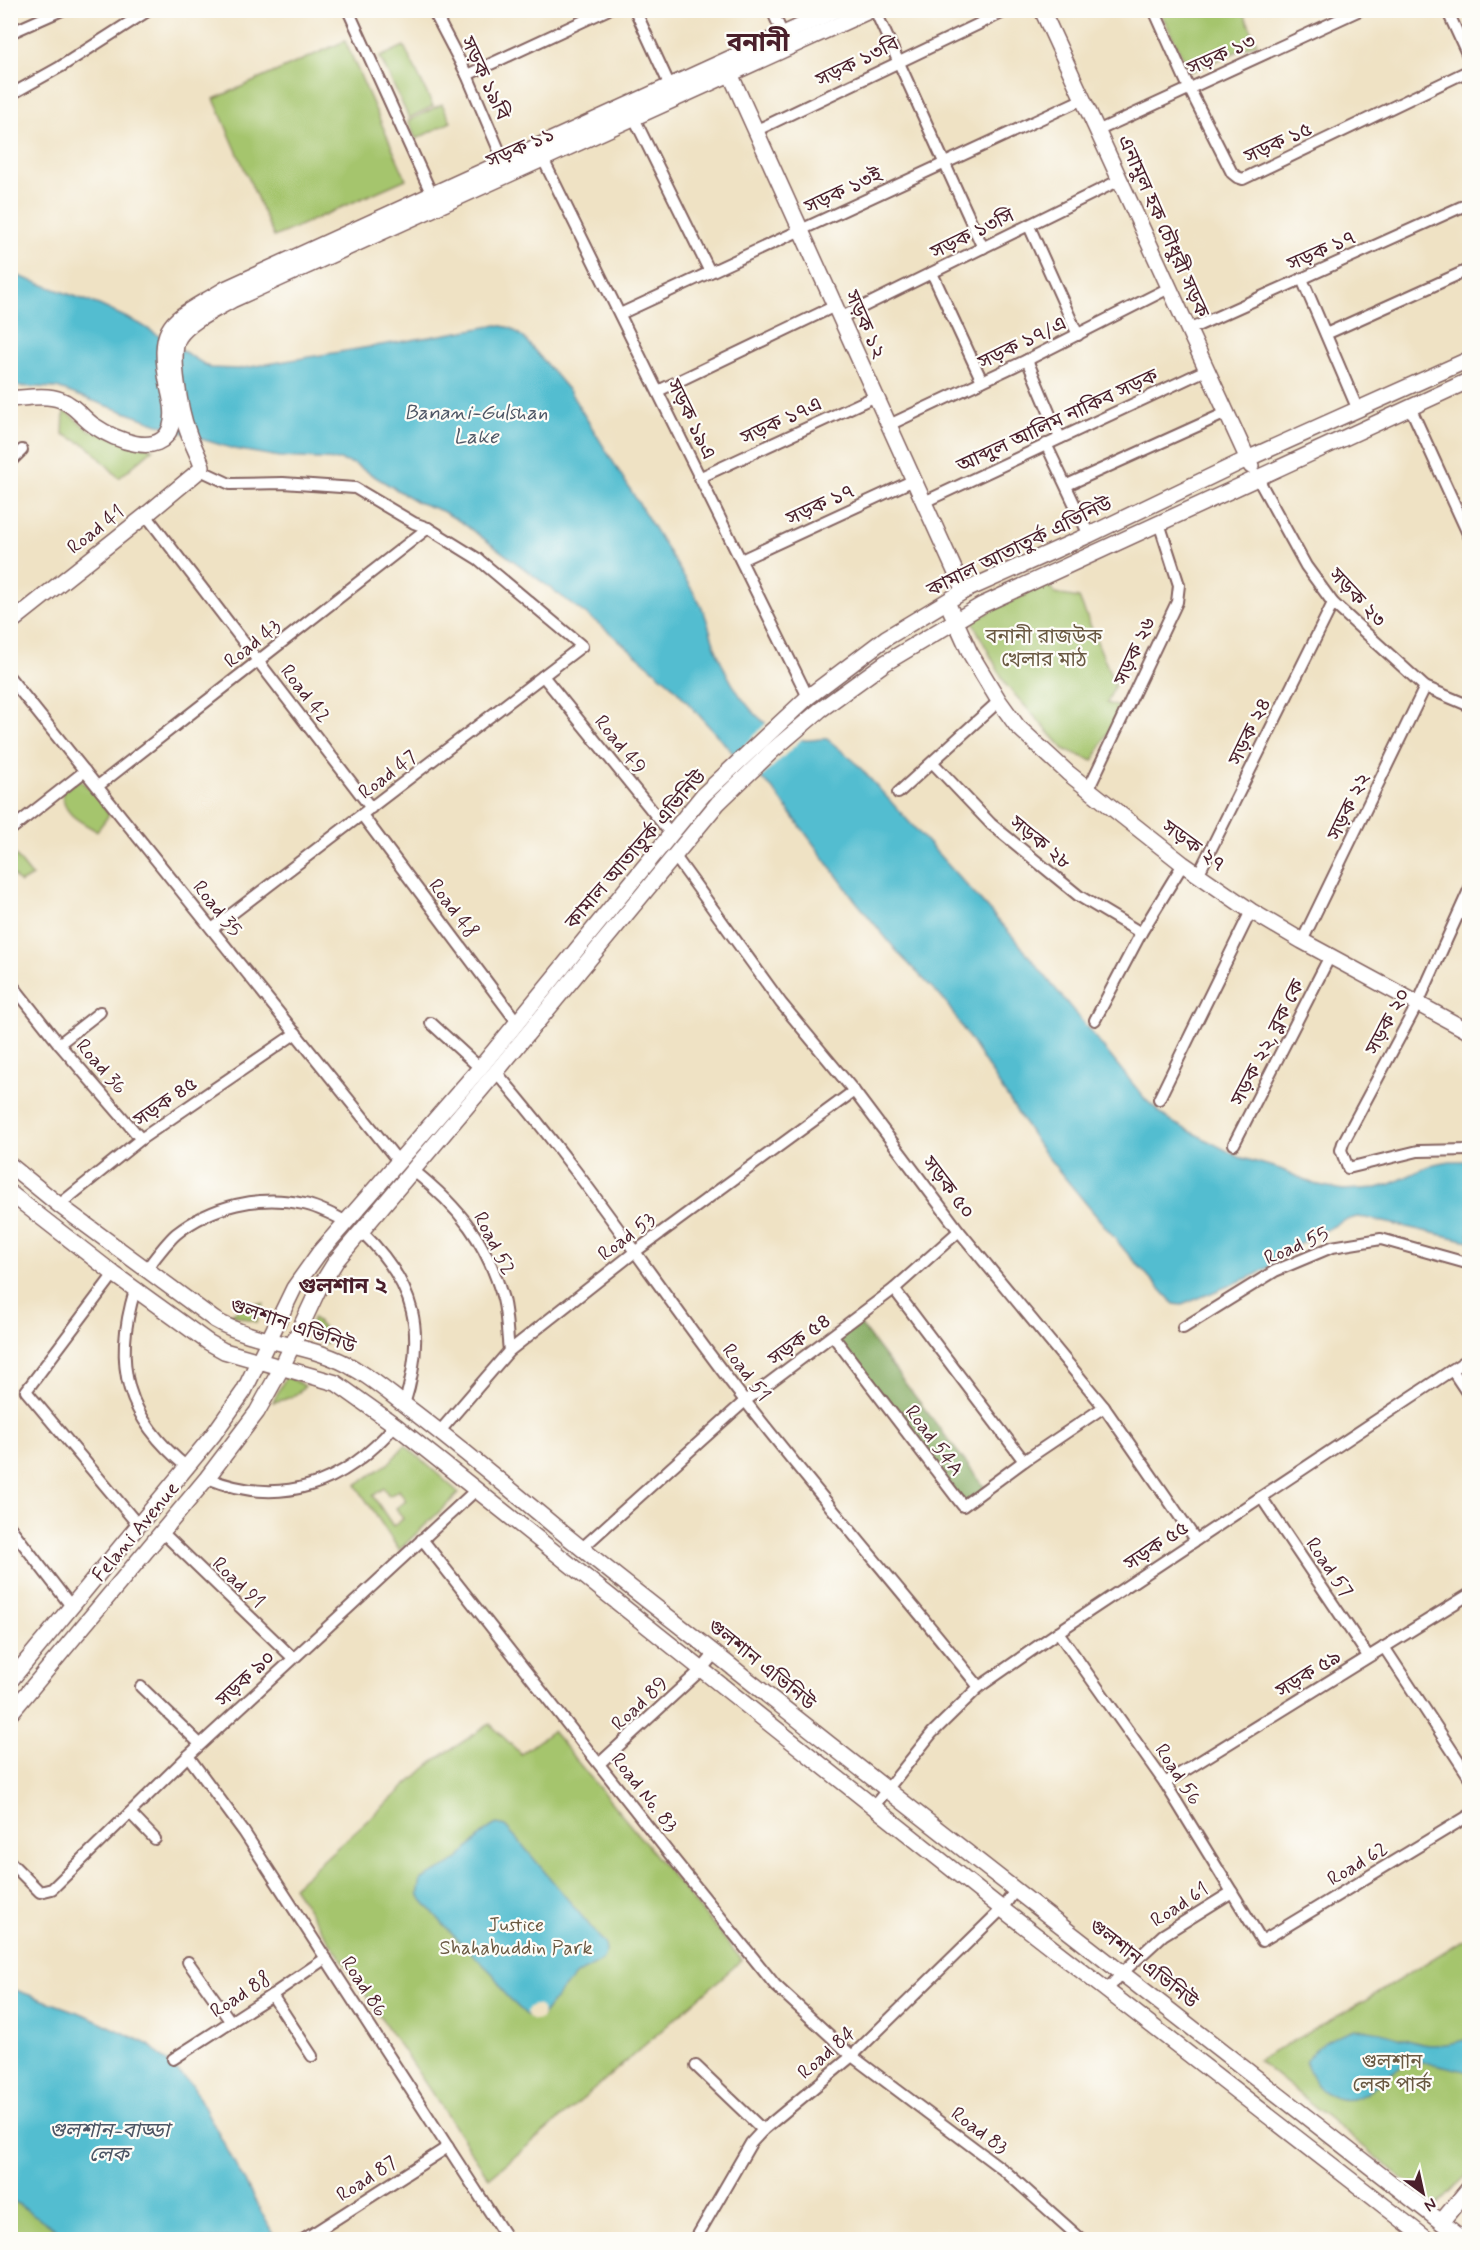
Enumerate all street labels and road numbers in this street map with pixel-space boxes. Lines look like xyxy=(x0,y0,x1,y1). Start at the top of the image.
street label: সড়ক ১৩ xyxy=(1182,28,1260,83)
street label: সড়ক ১৩বি xyxy=(811,30,905,94)
street label: সড়ক ১৯বি xyxy=(453,32,516,126)
street label: সড়ক ১৫ xyxy=(1239,116,1317,171)
street label: সড়ক ১১ xyxy=(481,121,559,176)
street label: এনামুল হক চৌধুরী সড়ক xyxy=(1110,131,1215,323)
street label: সড়ক ১৩ই xyxy=(800,162,887,221)
street label: সড়ক ১৩সি xyxy=(926,202,1019,267)
street label: সড়ক ১৭ xyxy=(1282,224,1360,279)
street label: সড়ক ১২ xyxy=(837,285,892,363)
street label: সড়ক ১৭/এ xyxy=(973,310,1071,377)
street label: আব্দুল আলিম নাকিব সড়ক xyxy=(952,362,1163,480)
street label: সড়ক ১৯এ xyxy=(659,374,722,464)
street label: সড়ক ১৭এ xyxy=(736,391,827,452)
street label: সড়ক ১৭ xyxy=(781,478,859,533)
street label: কামাল আতাতুর্ক এভিনিউ xyxy=(921,490,1117,604)
street label: Road 41 xyxy=(62,499,130,561)
street label: সড়ক ২৩ xyxy=(1322,562,1391,634)
street label: Road 43 xyxy=(219,613,287,675)
street label: সড়ক ২৬ xyxy=(1108,613,1163,691)
street label: Road 42 xyxy=(273,659,336,729)
street label: সড়ক ২৪ xyxy=(1222,693,1278,771)
street label: Road 49 xyxy=(588,710,652,780)
street label: Road 47 xyxy=(353,744,423,806)
street label: কামাল আতাতুর্ক এভিনিউ xyxy=(558,763,713,936)
street label: সড়ক ২২ xyxy=(1321,768,1377,846)
street label: সড়ক ২৮ xyxy=(1003,809,1077,876)
street label: সড়ক ২৭ xyxy=(1155,814,1230,878)
street label: Road 48 xyxy=(422,874,484,944)
street label: Road 35 xyxy=(186,875,248,943)
street label: সড়ক ২২, ব্লক কে xyxy=(1224,974,1312,1111)
street label: সড়ক ২০ xyxy=(1359,984,1417,1061)
street label: Road 36 xyxy=(69,1033,133,1101)
street label: সড়ক ৪৫ xyxy=(128,1071,203,1134)
street label: সড়ক ৫০ xyxy=(915,1150,980,1225)
street label: Road 52 xyxy=(466,1207,521,1280)
street label: Road 53 xyxy=(592,1207,661,1268)
street label: Road 55 xyxy=(1260,1221,1333,1272)
street label: গুলশান এভিনিউ xyxy=(226,1292,360,1361)
street label: সড়ক ৫৪ xyxy=(762,1308,837,1373)
street label: Road 51 xyxy=(715,1338,776,1407)
street label: Road 54A xyxy=(898,1400,969,1482)
street label: Felani Avenue xyxy=(86,1476,186,1588)
street label: সড়ক ৫৫ xyxy=(1119,1515,1194,1578)
street label: Road 57 xyxy=(1299,1532,1359,1603)
street label: Road 91 xyxy=(206,1551,270,1615)
street label: গুলশান এভিনিউ xyxy=(701,1613,821,1718)
street label: সড়ক ৫৯ xyxy=(1270,1644,1346,1705)
street label: সড়ক ৯০ xyxy=(210,1645,282,1714)
street label: Road 89 xyxy=(606,1671,674,1737)
street label: Road 56 xyxy=(1148,1739,1208,1811)
street label: Road No. 83 xyxy=(604,1747,684,1839)
street label: Road 62 xyxy=(1322,1836,1393,1893)
street label: Road 61 xyxy=(1146,1876,1214,1934)
street label: গুলশান এভিনিউ xyxy=(1083,1913,1204,2016)
street label: Road 86 xyxy=(334,1951,394,2023)
street label: Road 88 xyxy=(205,1966,277,2025)
street label: Road 84 xyxy=(792,2020,862,2086)
street label: Road 83 xyxy=(945,2101,1013,2162)
street label: Road 87 xyxy=(331,2150,402,2209)

